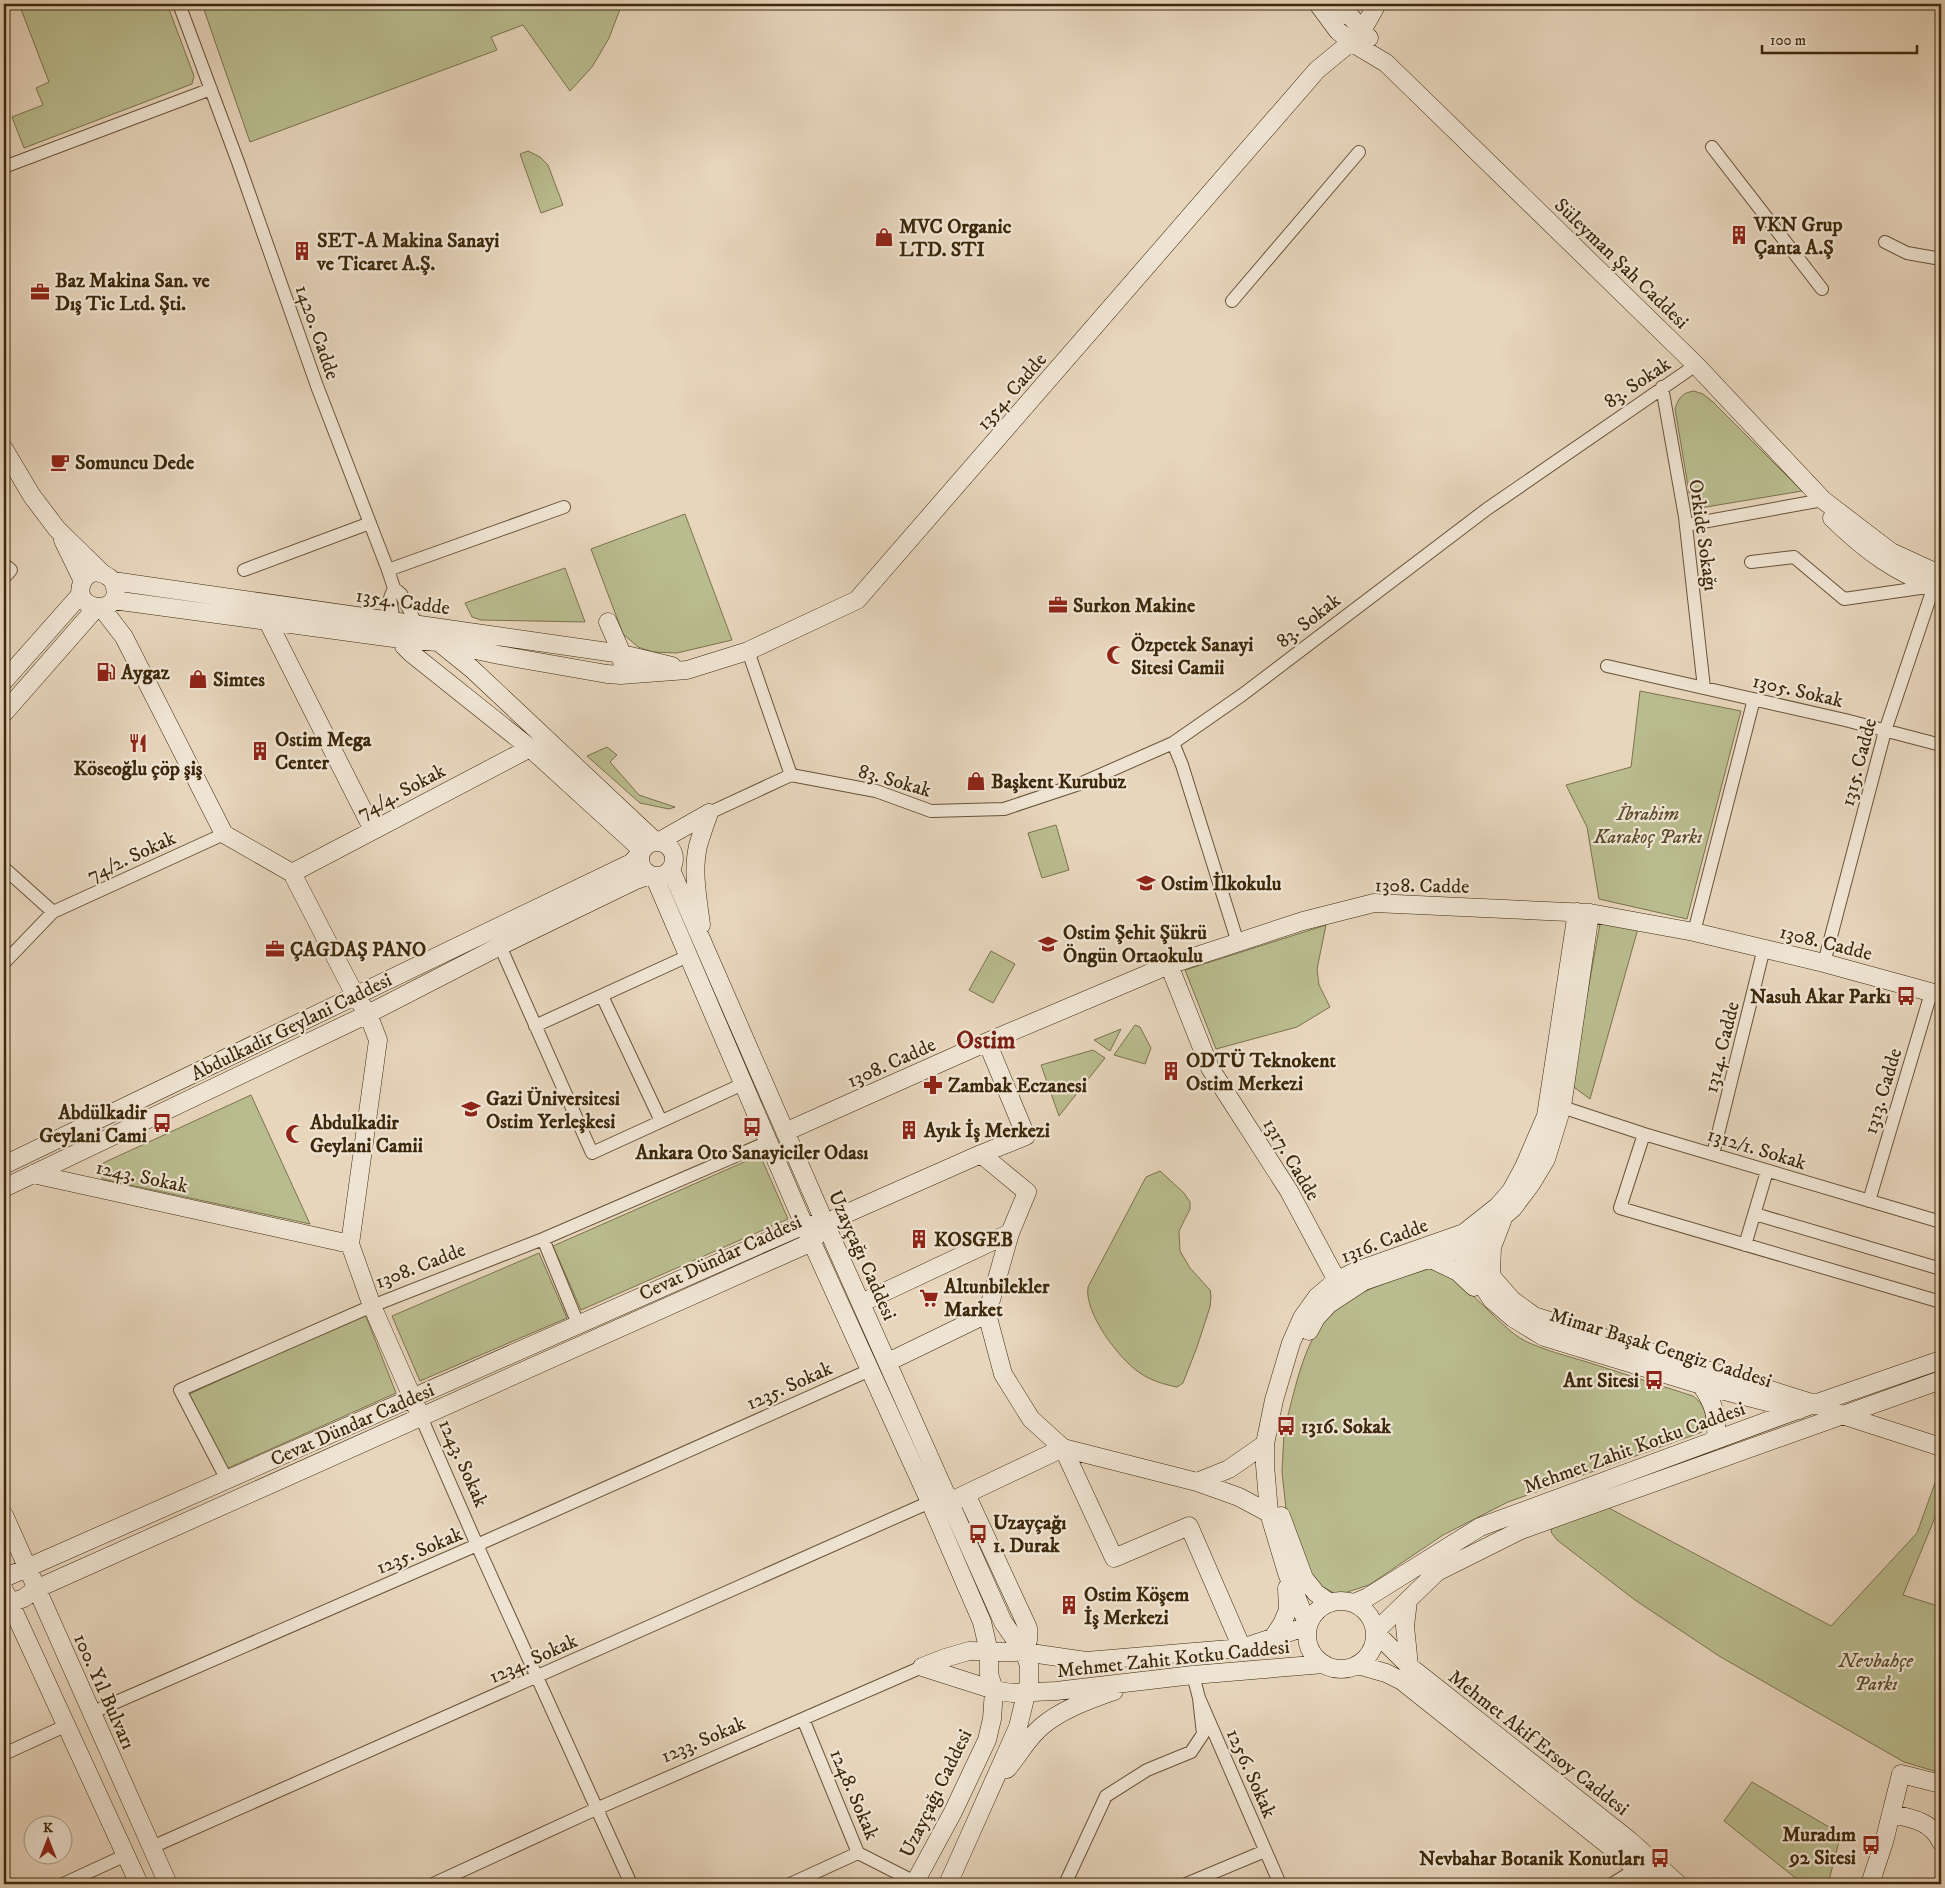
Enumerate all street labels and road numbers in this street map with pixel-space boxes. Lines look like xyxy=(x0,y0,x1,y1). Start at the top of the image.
street label: Süleyman Şah Caddesi xyxy=(1548,193,1694,335)
street label: 1420. Cadde xyxy=(289,282,344,383)
street label: 1354. Cadde xyxy=(972,348,1053,436)
street label: 83. Sokak xyxy=(1600,352,1676,415)
street label: Orkide Sokağı xyxy=(1682,478,1723,593)
street label: 1354. Cadde xyxy=(354,584,451,621)
street label: 83. Sokak xyxy=(1272,588,1346,654)
street label: 1305. Sokak xyxy=(1750,669,1846,714)
street label: 1315. Cadde xyxy=(1836,715,1883,809)
street label: 74/4. Sokak xyxy=(353,759,450,826)
street label: 83. Sokak xyxy=(855,759,934,804)
street label: 74/2. Sokak xyxy=(83,826,180,889)
street label: 1308. Cadde xyxy=(1374,873,1470,900)
street label: 1308. Cadde xyxy=(1777,920,1875,967)
street label: Abdulkadir Geylani Caddesi xyxy=(187,968,396,1087)
street label: 1314. Cadde xyxy=(1699,999,1746,1096)
street label: 1308. Cadde xyxy=(843,1033,940,1094)
street label: 1313. Cadde xyxy=(1859,1045,1908,1137)
street label: 1317. Cadde xyxy=(1256,1114,1325,1205)
street label: 1312/1. Sokak xyxy=(1704,1123,1809,1176)
street label: 1243. Sokak xyxy=(93,1156,190,1199)
street label: Uzayçağı Caddesi xyxy=(822,1187,901,1324)
street label: Cevat Dündar Caddesi xyxy=(635,1210,806,1307)
street label: 1316. Cadde xyxy=(1337,1213,1432,1269)
street label: 1308. Cadde xyxy=(372,1238,469,1295)
street label: Mimar Başak Cengiz Caddesi xyxy=(1546,1303,1775,1394)
street label: 1235. Sokak xyxy=(743,1356,837,1416)
street label: Cevat Dündar Caddesi xyxy=(267,1378,438,1473)
street label: Mehmet Zahit Kotku Caddesi xyxy=(1520,1397,1749,1500)
street label: 1243. Sokak xyxy=(432,1416,493,1512)
street label: 1235. Sokak xyxy=(373,1522,467,1581)
street label: 1234. Sokak xyxy=(486,1629,582,1690)
street label: 100. Yıl Bulvarı xyxy=(67,1630,140,1753)
street label: Mehmet Zahit Kotku Caddesi xyxy=(1056,1635,1291,1684)
street label: Mehmet Akif Ersoy Caddesi xyxy=(1443,1665,1634,1822)
street label: 1233. Sokak xyxy=(657,1711,750,1769)
street label: Uzayçağı Caddesi xyxy=(895,1725,978,1862)
street label: 1256. Sokak xyxy=(1220,1725,1281,1822)
street label: 1248. Sokak xyxy=(823,1745,884,1844)

